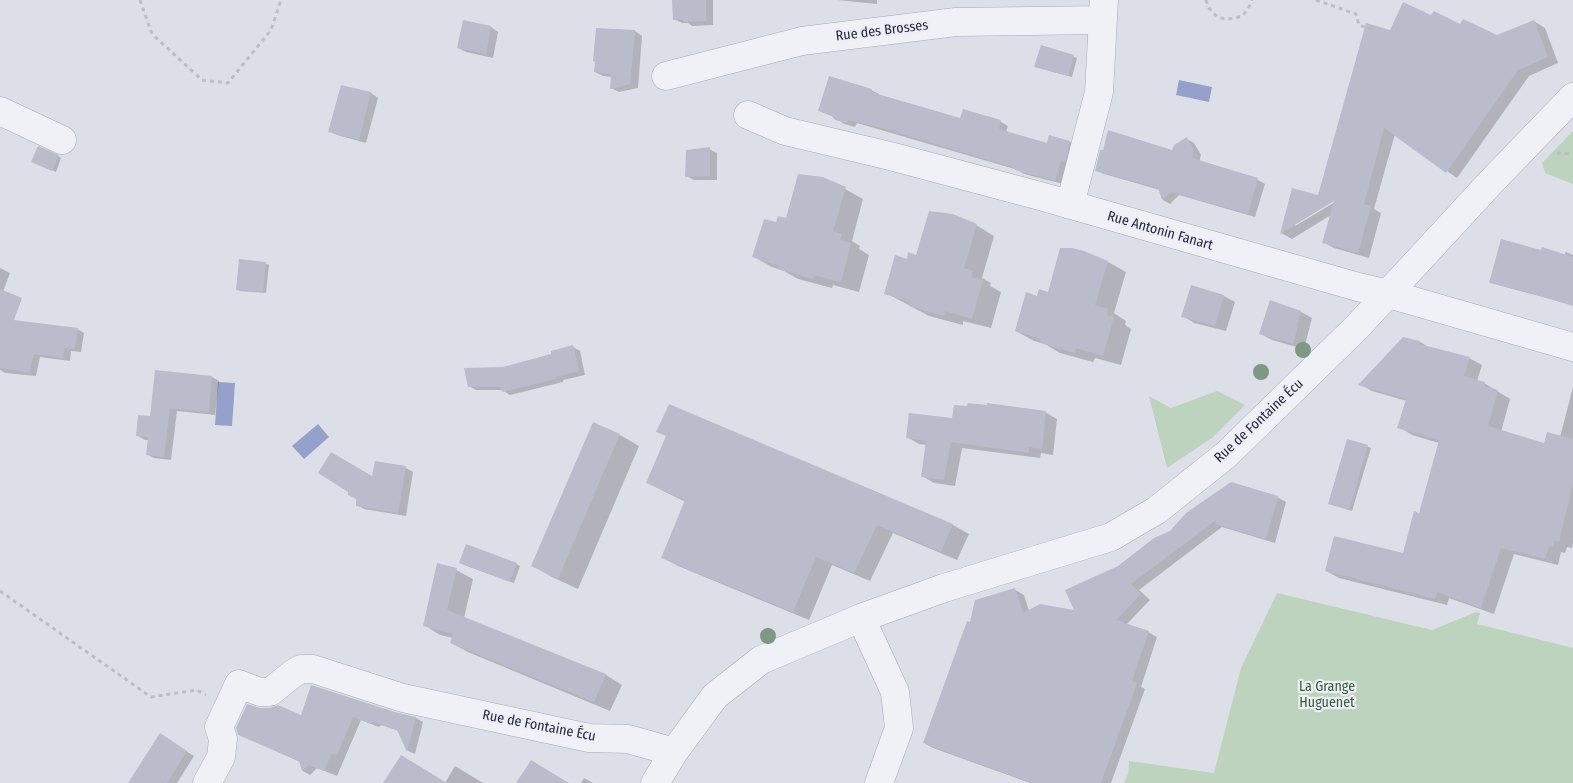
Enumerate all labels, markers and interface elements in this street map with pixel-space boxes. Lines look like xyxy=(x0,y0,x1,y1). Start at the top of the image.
street label: Rue des Brosses xyxy=(835,17,929,45)
street label: Rue Antonin Fanart xyxy=(1105,208,1215,254)
street label: Rue de Fontaine Écu xyxy=(1211,376,1307,466)
park label: La Grange Huguenet xyxy=(1299,679,1355,712)
street label: Rue de Fontaine Écu xyxy=(481,707,597,745)

